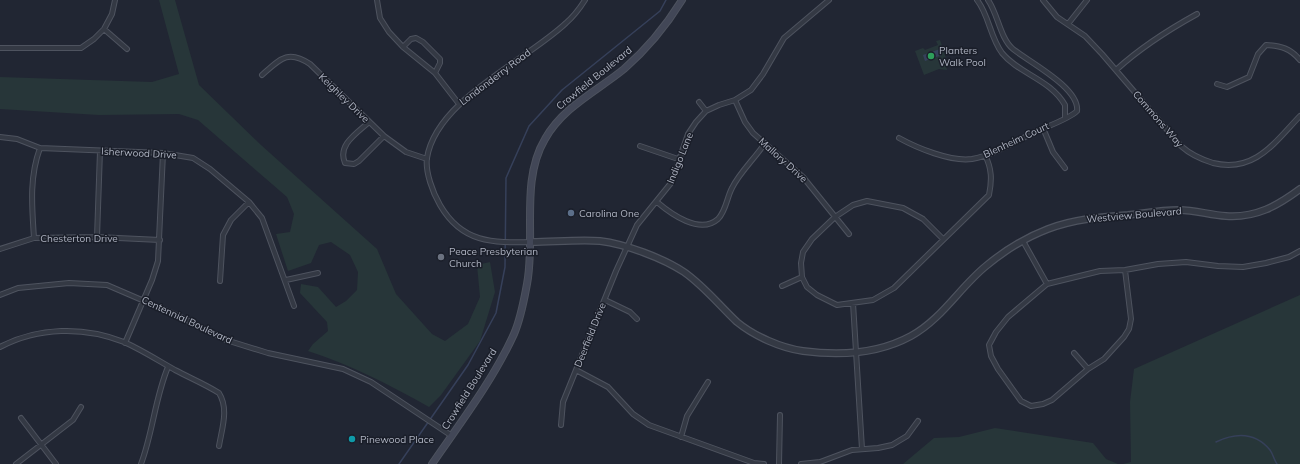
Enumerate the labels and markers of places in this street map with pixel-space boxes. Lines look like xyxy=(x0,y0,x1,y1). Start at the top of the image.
place label: Planters Walk Pool xyxy=(939,44,986,69)
marker: Planters Walk Pool xyxy=(926,51,936,61)
place label: Carolina One xyxy=(579,207,639,220)
marker: Carolina One xyxy=(566,208,576,218)
place label: Peace Presbyterian Church xyxy=(449,245,538,270)
marker: Peace Presbyterian Church xyxy=(436,252,446,262)
place label: Pinewood Place xyxy=(360,433,434,446)
marker: Pinewood Place xyxy=(347,434,357,444)

